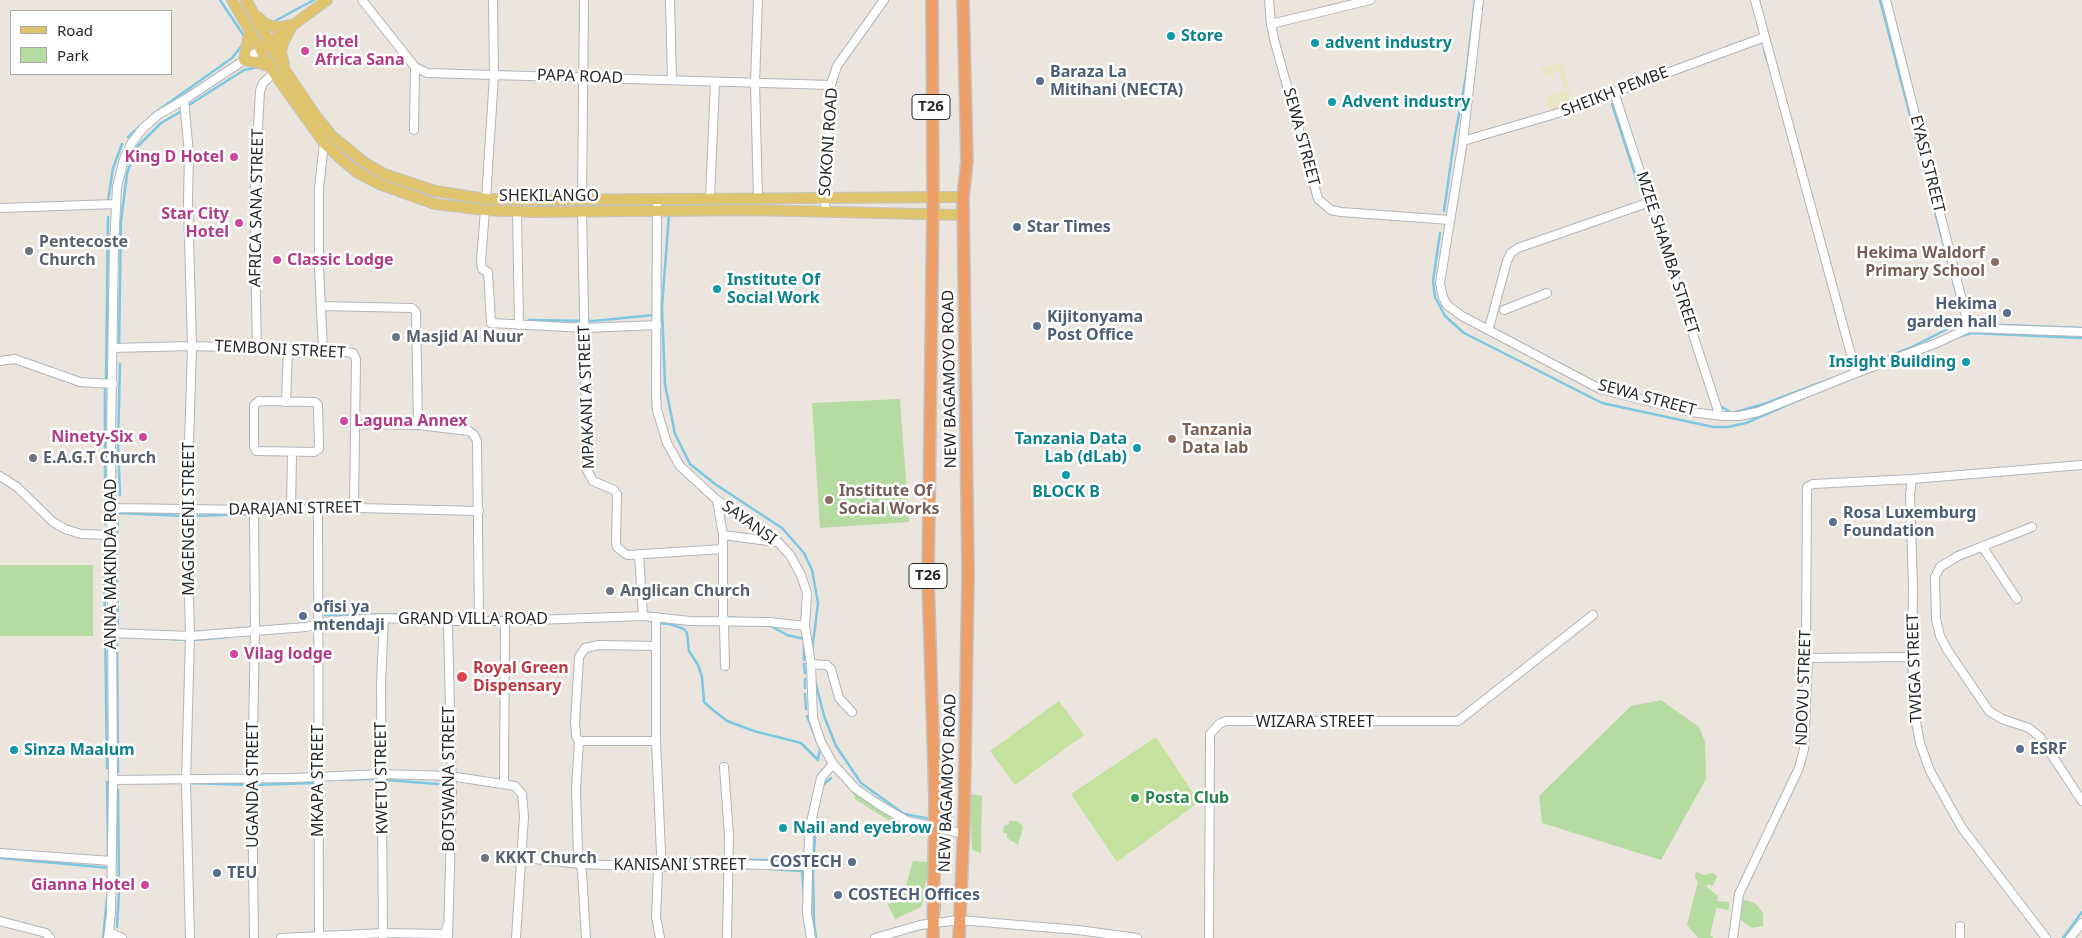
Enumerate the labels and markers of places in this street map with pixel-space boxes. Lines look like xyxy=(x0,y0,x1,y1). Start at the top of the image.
place label: Store xyxy=(1181,26,1223,46)
marker: Store xyxy=(1165,30,1177,42)
place label: Hotel Africa Sana xyxy=(315,32,405,70)
place label: advent industry xyxy=(1325,33,1452,53)
marker: advent industry xyxy=(1309,37,1321,49)
marker: Hotel Africa Sana xyxy=(299,45,311,57)
place label: Baraza La Mitihani (NECTA) xyxy=(1050,62,1183,100)
marker: Baraza La Mitihani (NECTA) xyxy=(1034,75,1046,87)
place label: Advent industry xyxy=(1342,92,1470,112)
marker: Advent industry xyxy=(1326,96,1338,108)
place label: King D Hotel xyxy=(125,147,224,167)
marker: King D Hotel xyxy=(228,151,240,163)
place label: Star City Hotel xyxy=(161,204,229,242)
marker: Star City Hotel xyxy=(233,217,245,229)
place label: Star Times xyxy=(1027,217,1111,237)
marker: Star Times xyxy=(1011,221,1023,233)
place label: Pentecoste Church xyxy=(39,232,128,270)
place label: Hekima Waldorf Primary School xyxy=(1856,243,1985,281)
marker: Pentecoste Church xyxy=(23,245,35,257)
place label: Classic Lodge xyxy=(287,250,394,270)
marker: Classic Lodge xyxy=(271,254,283,266)
marker: Hekima Waldorf Primary School xyxy=(1989,256,2001,268)
place label: Institute Of Social Work xyxy=(727,270,820,308)
marker: Institute Of Social Work xyxy=(711,283,723,295)
place label: Hekima garden hall xyxy=(1907,294,1997,332)
place label: Kijitonyama Post Office xyxy=(1047,307,1143,345)
marker: Hekima garden hall xyxy=(2001,307,2013,319)
marker: Kijitonyama Post Office xyxy=(1031,320,1043,332)
place label: Masjid Al Nuur xyxy=(406,327,523,347)
marker: Masjid Al Nuur xyxy=(390,331,402,343)
place label: Insight Building xyxy=(1829,352,1956,372)
marker: Insight Building xyxy=(1960,356,1972,368)
place label: Laguna Annex xyxy=(354,411,468,431)
marker: Laguna Annex xyxy=(338,415,350,427)
place label: Tanzania Data lab xyxy=(1182,420,1252,458)
place label: Ninety-Six xyxy=(51,427,133,447)
place label: Tanzania Data Lab (dLab) xyxy=(1015,429,1127,467)
marker: Ninety-Six xyxy=(137,431,149,443)
marker: Tanzania Data lab xyxy=(1166,433,1178,445)
marker: Tanzania Data Lab (dLab) xyxy=(1131,442,1143,454)
place label: E.A.G.T Church xyxy=(43,448,156,468)
marker: E.A.G.T Church xyxy=(27,452,39,464)
marker: BLOCK B xyxy=(1060,469,1072,481)
place label: Institute Of Social Works xyxy=(839,481,940,519)
place label: BLOCK B xyxy=(1032,482,1100,502)
marker: Institute Of Social Works xyxy=(823,494,835,506)
place label: Rosa Luxemburg Foundation xyxy=(1843,503,1976,541)
marker: Rosa Luxemburg Foundation xyxy=(1827,516,1839,528)
place label: Anglican Church xyxy=(620,581,750,601)
marker: Anglican Church xyxy=(604,585,616,597)
place label: ofisi ya mtendaji xyxy=(313,597,385,635)
marker: ofisi ya mtendaji xyxy=(297,610,309,622)
place label: Vilag lodge xyxy=(244,644,332,664)
marker: Vilag lodge xyxy=(228,648,240,660)
place label: Royal Green Dispensary xyxy=(473,658,569,696)
marker: Royal Green Dispensary xyxy=(455,670,469,684)
place label: ESRF xyxy=(2030,739,2067,759)
place label: Sinza Maalum xyxy=(24,740,135,760)
marker: ESRF xyxy=(2014,743,2026,755)
marker: Sinza Maalum xyxy=(8,744,20,756)
place label: Posta Club xyxy=(1145,788,1229,808)
marker: Posta Club xyxy=(1129,792,1141,804)
place label: Nail and eyebrow xyxy=(793,818,932,838)
marker: Nail and eyebrow xyxy=(777,822,789,834)
place label: KKKT Church xyxy=(495,848,597,868)
marker: KKKT Church xyxy=(479,852,491,864)
place label: COSTECH xyxy=(770,852,842,872)
marker: COSTECH xyxy=(846,856,858,868)
place label: TEU xyxy=(227,863,257,883)
marker: TEU xyxy=(211,867,223,879)
place label: Gianna Hotel xyxy=(31,875,135,895)
marker: Gianna Hotel xyxy=(139,879,151,891)
place label: COSTECH Offices xyxy=(848,885,980,905)
marker: COSTECH Offices xyxy=(832,889,844,901)

